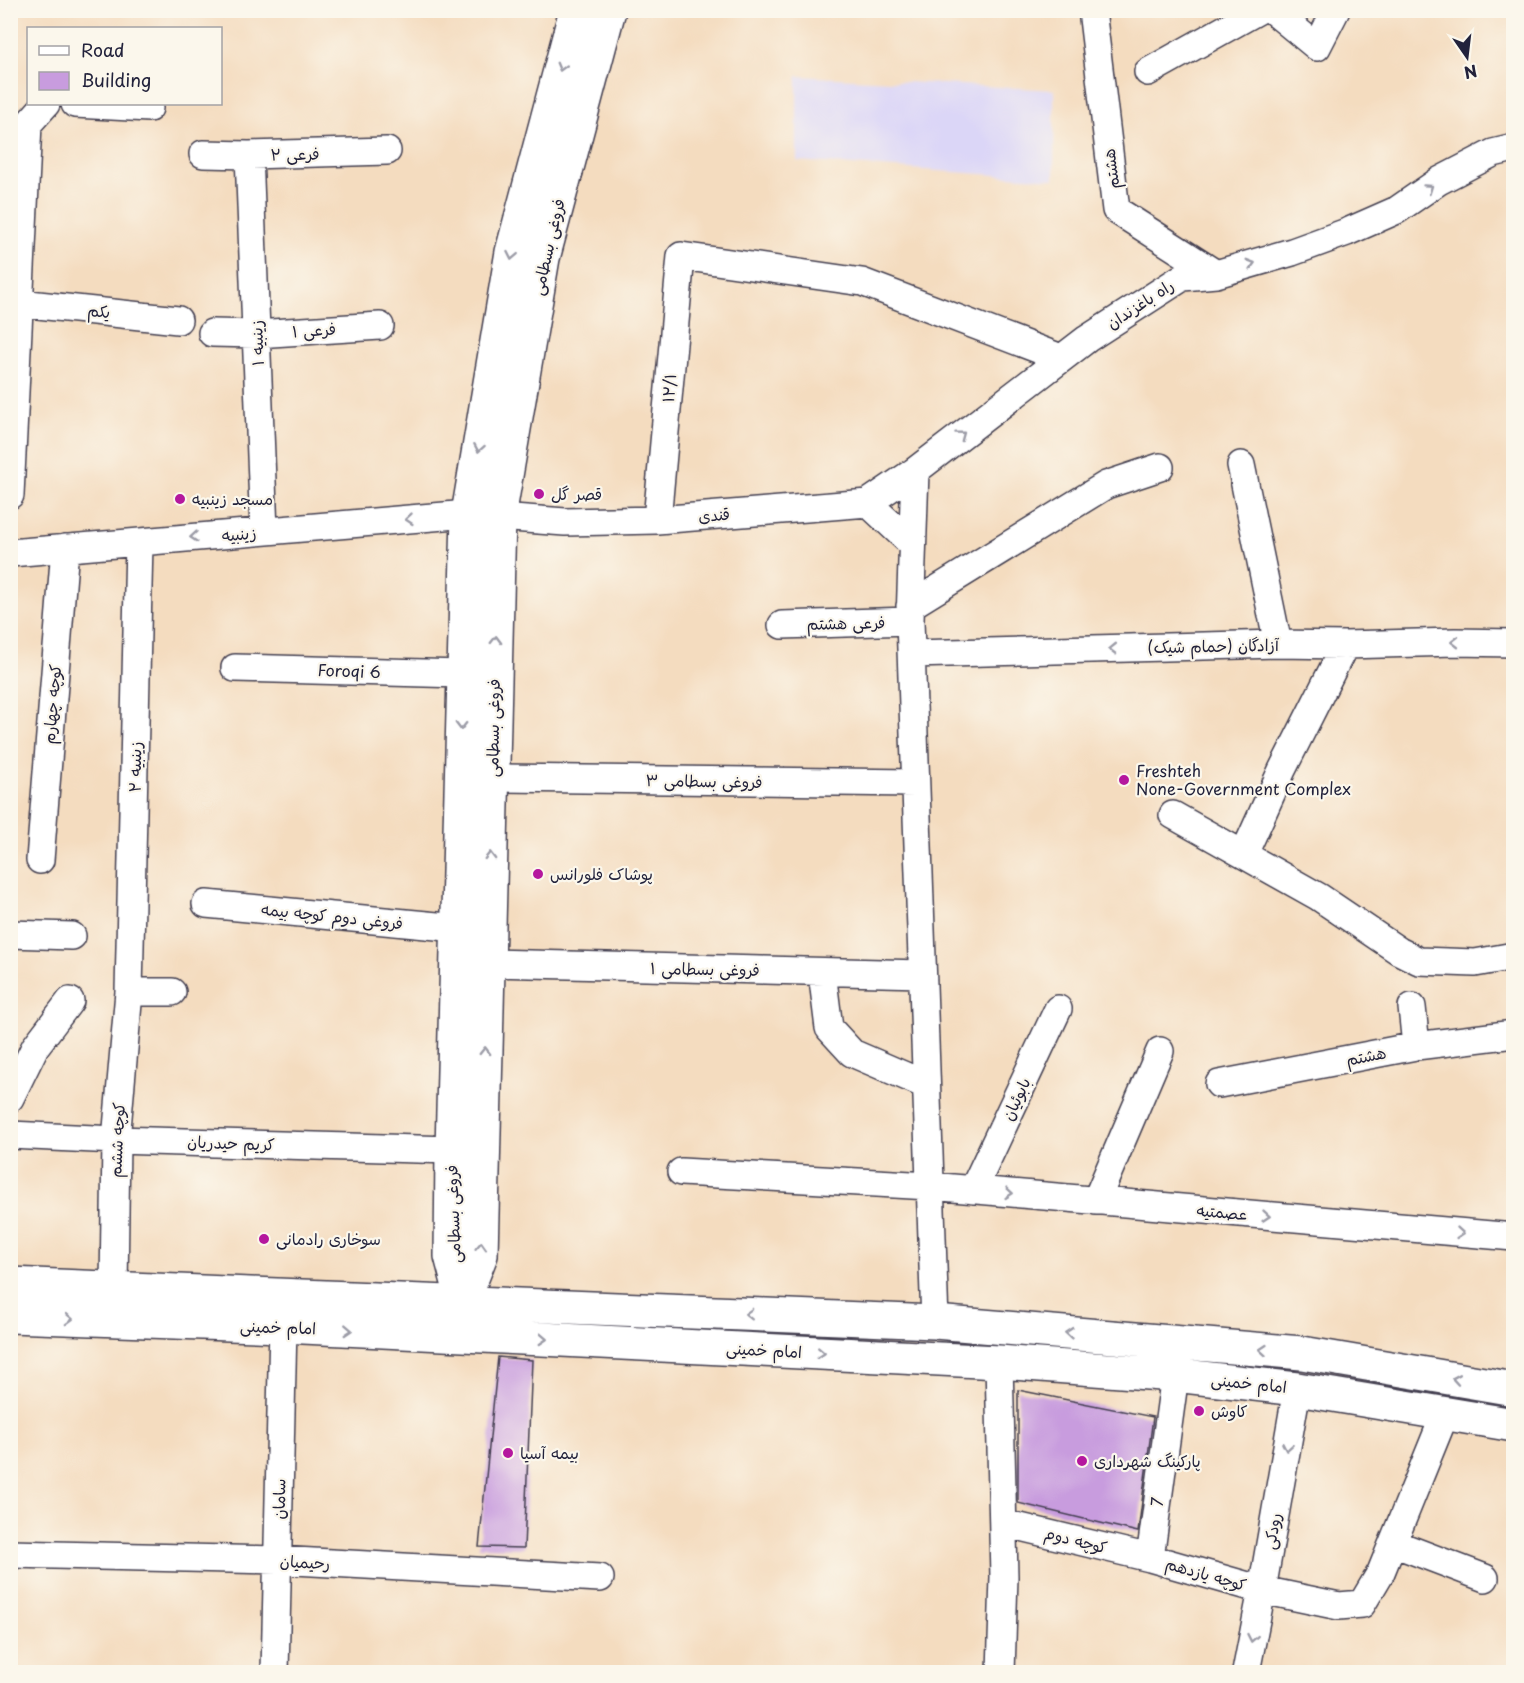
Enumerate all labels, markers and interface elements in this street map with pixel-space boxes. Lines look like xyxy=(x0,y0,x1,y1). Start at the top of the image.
legend xyxy=(27,27,222,105)
north arrow xyxy=(1437,27,1497,87)
text: Road xyxy=(81,36,125,63)
text: N xyxy=(1462,59,1480,86)
one-way arrow xyxy=(556,62,569,72)
text: Building xyxy=(81,66,151,93)
street label: فرعی ۲ xyxy=(270,141,320,165)
street label: هشتم xyxy=(1096,147,1126,191)
one-way arrow xyxy=(1422,184,1433,195)
street label: فروغی بسطامی xyxy=(524,196,570,297)
one-way arrow xyxy=(506,250,519,260)
one-way arrow xyxy=(1245,259,1256,271)
street label: راه باغزندان xyxy=(1101,272,1178,334)
street label: یکم xyxy=(86,297,112,325)
street label: فرعی ۱ xyxy=(291,315,337,343)
street label: زینبیه ۱ xyxy=(243,320,269,366)
street label: ۱۲/۱ xyxy=(655,372,681,403)
one-way arrow xyxy=(954,431,965,442)
one-way arrow xyxy=(473,442,486,452)
place label: قصر گل xyxy=(551,481,602,505)
place label: مسجد زینبیه xyxy=(192,486,273,510)
marker: قصر گل xyxy=(532,487,546,501)
marker: مسجد زینبیه xyxy=(173,492,187,506)
street label: قندی xyxy=(697,501,731,527)
one-way arrow xyxy=(405,512,414,525)
street label: زینبیه xyxy=(221,520,257,546)
one-way arrow xyxy=(190,531,199,544)
street label: فرعی هشتم xyxy=(806,609,886,637)
street label: آزادگان (حمام شیک) xyxy=(1147,632,1280,660)
one-way arrow xyxy=(489,636,502,645)
one-way arrow xyxy=(1451,636,1460,648)
one-way arrow xyxy=(1109,642,1118,655)
street label: Foroqi 6 xyxy=(317,657,381,683)
street label: کوچه چهارم xyxy=(36,663,68,745)
street label: فروغی بسطامی xyxy=(479,679,505,777)
one-way arrow xyxy=(455,721,467,730)
street label: زینبیه ۲ xyxy=(122,741,146,793)
place label: Freshteh None-Government Complex xyxy=(1136,758,1351,800)
street label: فروغی بسطامی ۳ xyxy=(645,767,763,793)
marker: Freshteh None-Government Complex xyxy=(1117,773,1131,787)
one-way arrow xyxy=(484,852,496,861)
place label: پوشاک فلورانس xyxy=(550,861,653,885)
marker: پوشاک فلورانس xyxy=(531,867,545,881)
street label: فروغی دوم کوچه بیمه xyxy=(260,896,404,936)
street label: فروغی بسطامی ۱ xyxy=(650,955,760,981)
street label: هشتم xyxy=(1344,1039,1388,1073)
one-way arrow xyxy=(479,1047,492,1056)
street label: بابوئیان xyxy=(995,1073,1036,1124)
street label: کوچه ششم xyxy=(102,1101,132,1178)
street label: کریم حیدریان xyxy=(187,1128,275,1158)
street label: فروغی بسطامی xyxy=(438,1164,466,1264)
one-way arrow xyxy=(1004,1186,1014,1199)
street label: عصمتیه xyxy=(1196,1197,1248,1225)
one-way arrow xyxy=(1261,1209,1270,1222)
place label: سوخاری رادمانی xyxy=(276,1226,381,1250)
one-way arrow xyxy=(1456,1226,1465,1239)
marker: سوخاری رادمانی xyxy=(257,1232,271,1246)
one-way arrow xyxy=(474,1242,487,1251)
one-way arrow xyxy=(744,1307,753,1320)
one-way arrow xyxy=(64,1312,73,1325)
street label: امام خمینی xyxy=(239,1313,317,1341)
one-way arrow xyxy=(343,1323,352,1336)
one-way arrow xyxy=(1064,1327,1073,1340)
one-way arrow xyxy=(538,1333,547,1346)
street label: امام خمینی xyxy=(725,1335,803,1365)
one-way arrow xyxy=(1259,1344,1268,1357)
one-way arrow xyxy=(817,1346,826,1359)
street label: امام خمینی xyxy=(1210,1366,1288,1400)
one-way arrow xyxy=(1451,1374,1460,1386)
place label: کاوش xyxy=(1211,1398,1248,1422)
marker: کاوش xyxy=(1192,1404,1206,1418)
place label: بیمه آسیا xyxy=(520,1440,579,1464)
one-way arrow xyxy=(1281,1441,1294,1451)
marker: بیمه آسیا xyxy=(501,1446,515,1460)
place label: پارکینگ شهرداری xyxy=(1094,1448,1201,1472)
marker: پارکینگ شهرداری xyxy=(1075,1454,1089,1468)
street label: سامان xyxy=(266,1478,290,1520)
street label: 7 xyxy=(1143,1496,1169,1508)
street label: رودکی xyxy=(1256,1511,1286,1551)
street label: کوچه دوم xyxy=(1042,1520,1110,1560)
street label: رحیمیان xyxy=(279,1548,331,1574)
street label: کوچه یازدهم xyxy=(1162,1550,1250,1598)
one-way arrow xyxy=(1246,1633,1259,1643)

